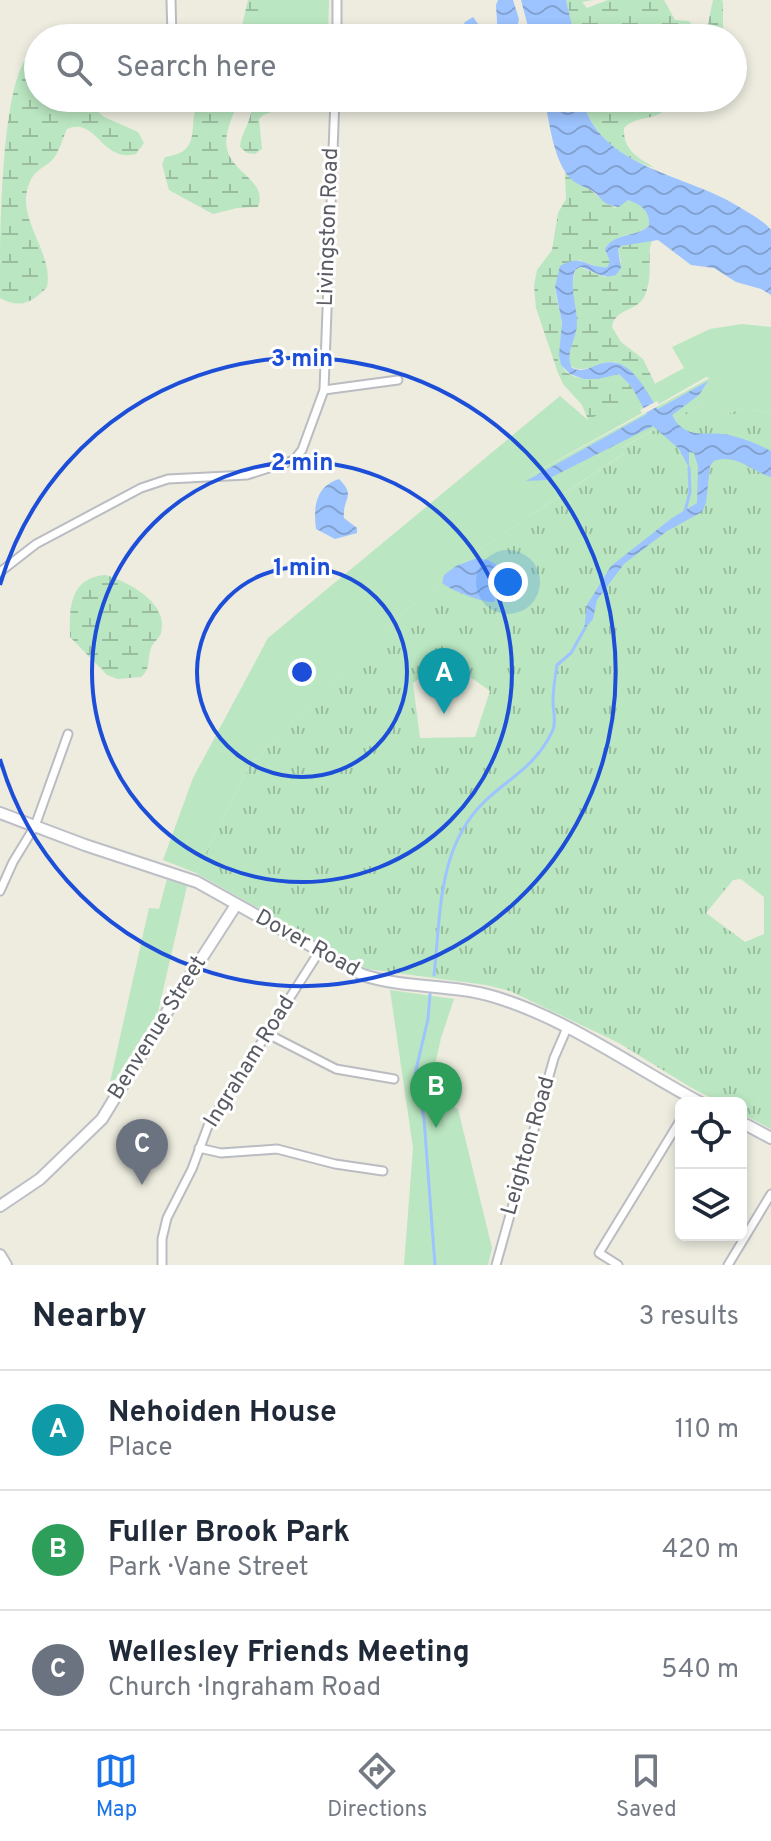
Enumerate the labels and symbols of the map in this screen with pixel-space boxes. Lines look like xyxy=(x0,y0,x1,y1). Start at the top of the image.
street label: Livingston Road xyxy=(313,147,345,307)
text: 3 min xyxy=(271,345,333,375)
text: 2 min xyxy=(271,449,333,479)
text: 1 min xyxy=(273,554,331,584)
your location xyxy=(488,562,528,602)
pin: A xyxy=(418,648,470,714)
centre of rings xyxy=(288,658,316,686)
street label: Dover Road xyxy=(250,904,364,984)
street label: Benvenue Street xyxy=(103,951,213,1105)
street label: Ingraham Road xyxy=(199,991,301,1133)
pin: B xyxy=(410,1062,462,1128)
street label: Leighton Road xyxy=(496,1074,562,1218)
pin: C xyxy=(116,1119,168,1185)

